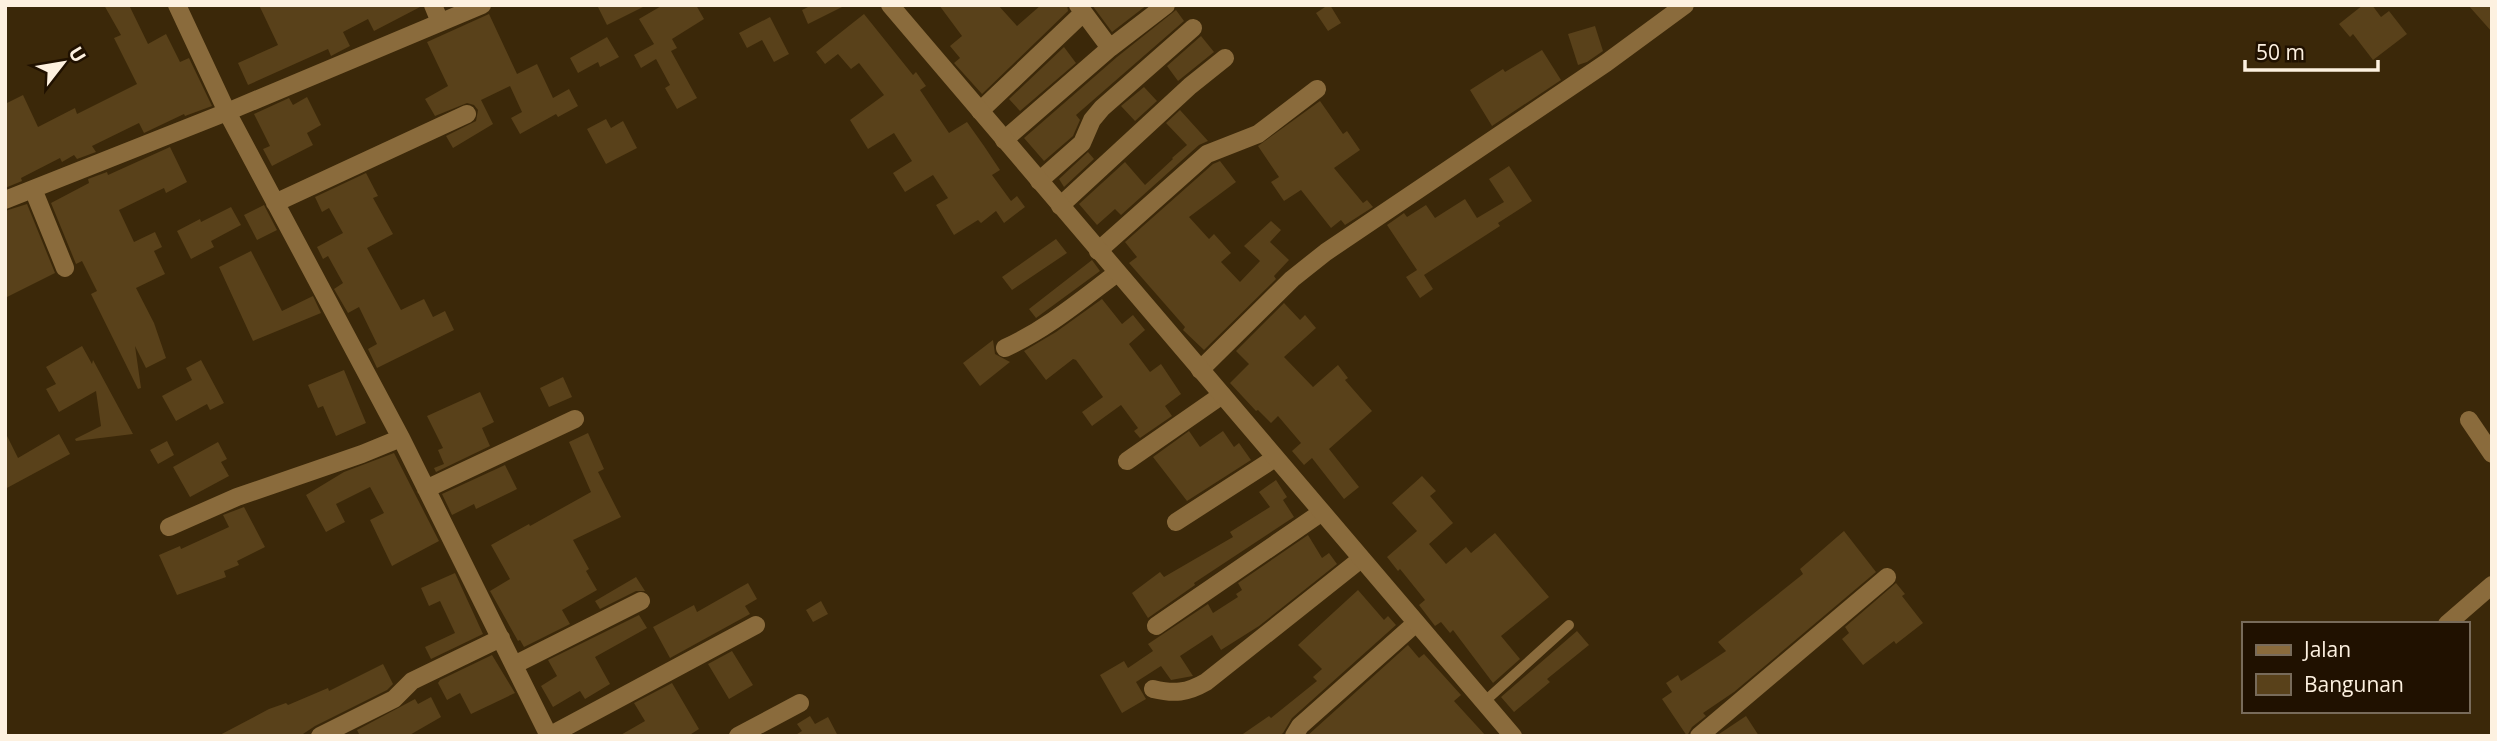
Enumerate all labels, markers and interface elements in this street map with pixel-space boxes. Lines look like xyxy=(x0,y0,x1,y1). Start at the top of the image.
north arrow xyxy=(28,28,98,98)
scale bar xyxy=(2245,28,2378,72)
text: 50 m xyxy=(2256,38,2305,66)
text: U xyxy=(63,41,92,67)
legend xyxy=(2242,622,2469,713)
text: Jalan xyxy=(2302,635,2351,663)
text: Bangunan xyxy=(2304,670,2404,698)

